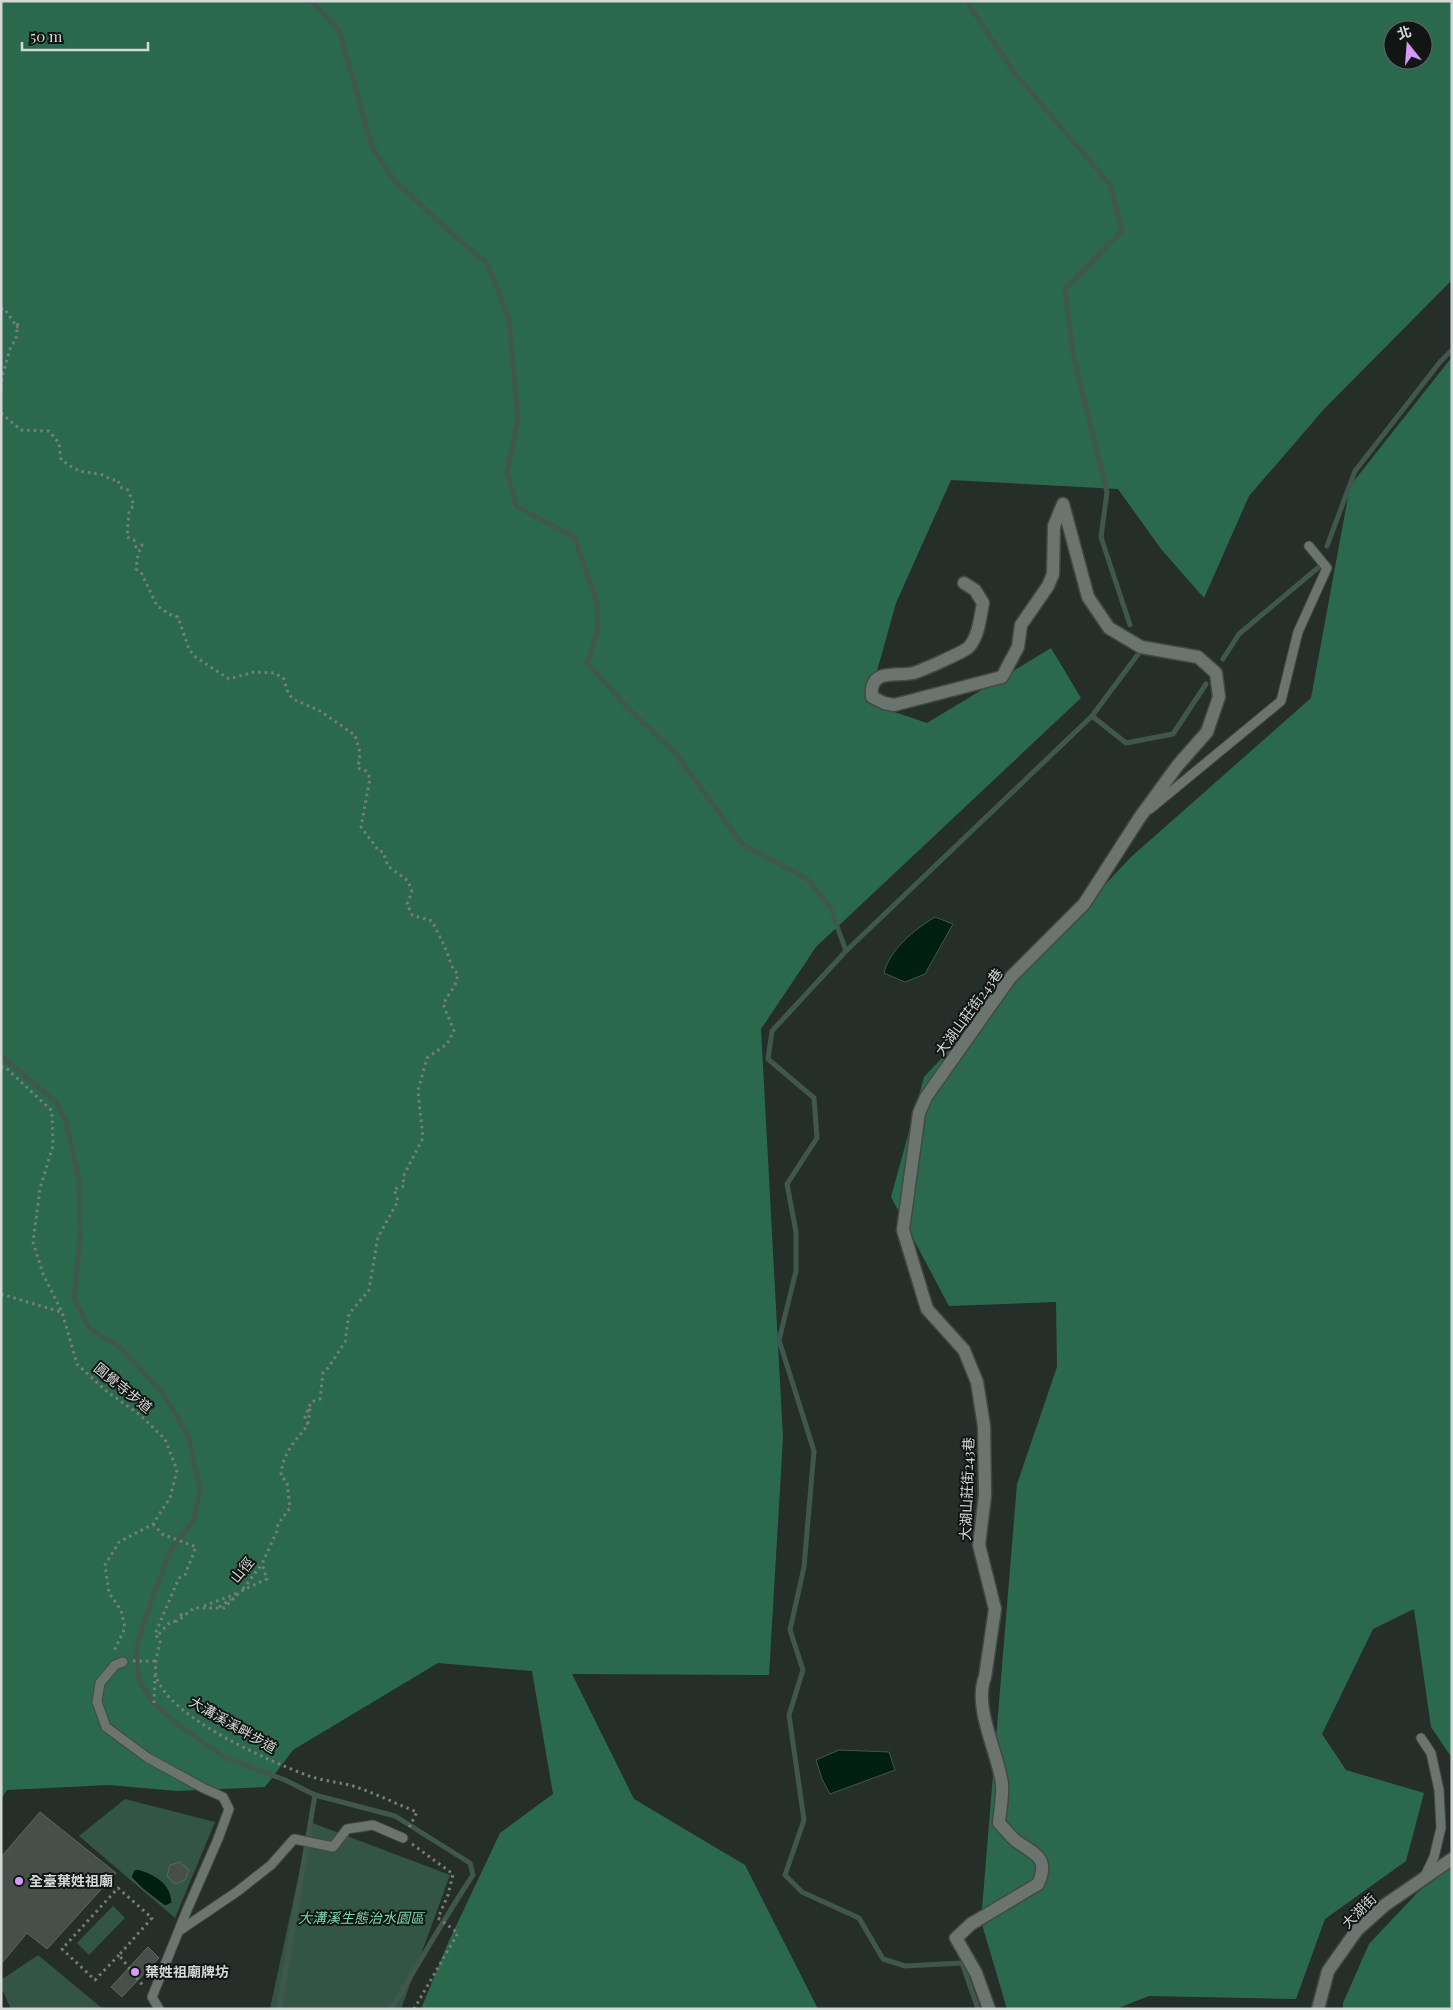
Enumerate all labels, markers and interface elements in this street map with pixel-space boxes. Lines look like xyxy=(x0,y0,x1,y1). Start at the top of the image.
scale bar xyxy=(22,20,149,52)
north arrow xyxy=(1383,20,1433,70)
text: 北 xyxy=(1395,21,1414,43)
text: 50 m xyxy=(30,26,63,46)
street label: 大湖山莊街243巷 xyxy=(930,964,1007,1059)
street label: 圓覺寺步道 xyxy=(90,1358,156,1417)
street label: 大湖山莊街243巷 xyxy=(955,1437,978,1541)
street label: 山徑 xyxy=(225,1553,258,1587)
street label: 大溝溪溪畔步道 xyxy=(186,1692,280,1757)
place label: 全臺葉姓祖廟 xyxy=(29,1871,113,1890)
marker: 全臺葉姓祖廟 xyxy=(13,1875,25,1887)
street label: 大湖街 xyxy=(1337,1889,1380,1932)
park label: 大溝溪生態治水園區 xyxy=(298,1908,426,1927)
place label: 葉姓祖廟牌坊 xyxy=(145,1962,229,1981)
marker: 葉姓祖廟牌坊 xyxy=(129,1966,141,1978)

